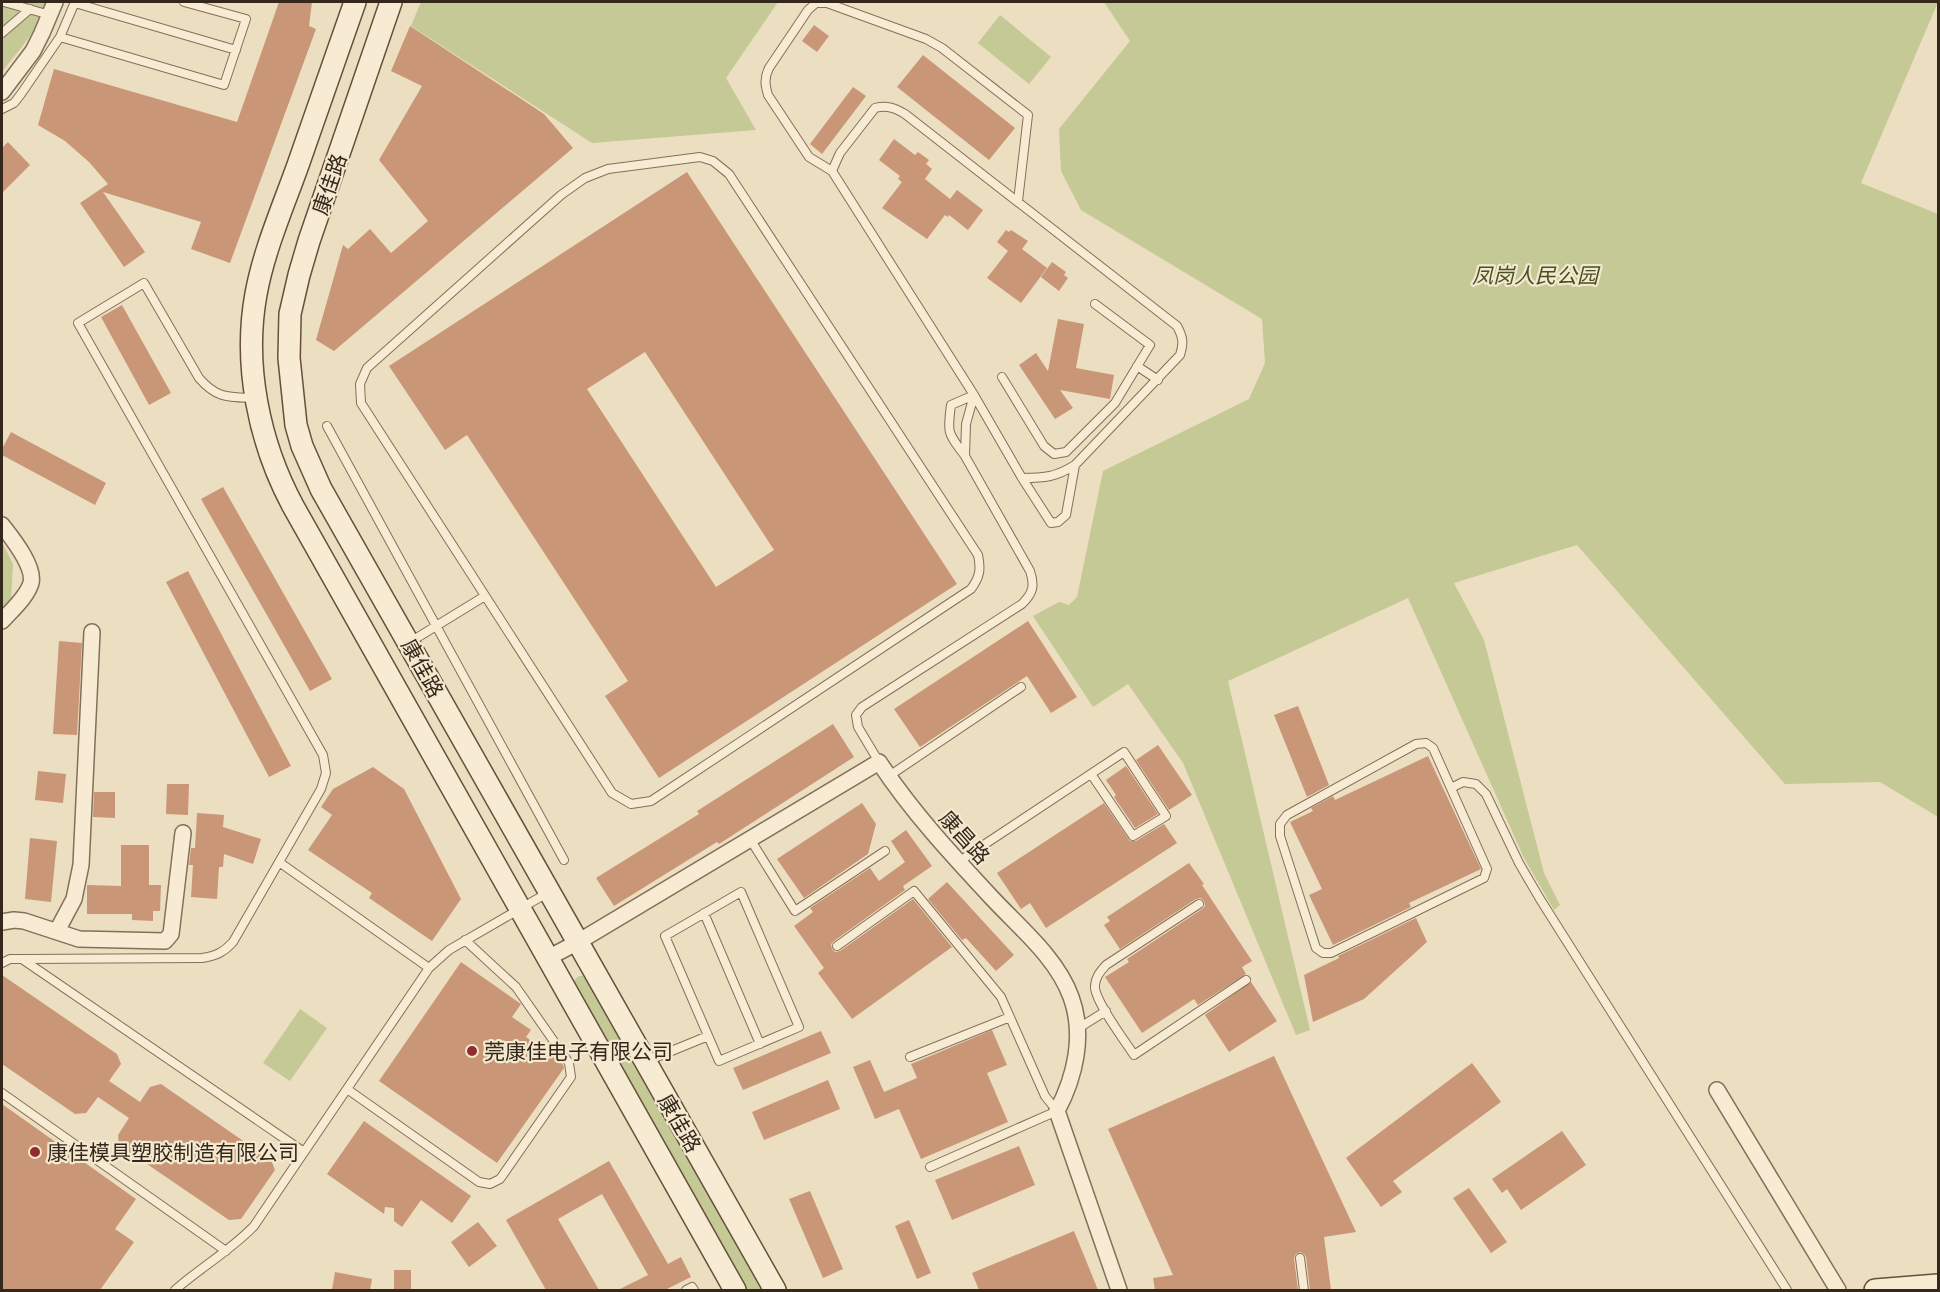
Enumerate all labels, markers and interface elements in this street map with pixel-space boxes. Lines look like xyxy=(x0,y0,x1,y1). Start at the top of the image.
street label: 康佳路 xyxy=(306,150,352,218)
park label: 凤岗人民公园 xyxy=(1472,261,1601,289)
street label: 康佳路 xyxy=(395,634,451,702)
street label: 康昌路 xyxy=(934,804,996,870)
place label: 莞康佳电子有限公司 xyxy=(484,1037,673,1065)
marker: 莞康佳电子有限公司 xyxy=(465,1044,479,1058)
street label: 康佳路 xyxy=(652,1089,708,1157)
place label: 康佳模具塑胶制造有限公司 xyxy=(47,1138,299,1166)
marker: 康佳模具塑胶制造有限公司 xyxy=(28,1145,42,1159)

